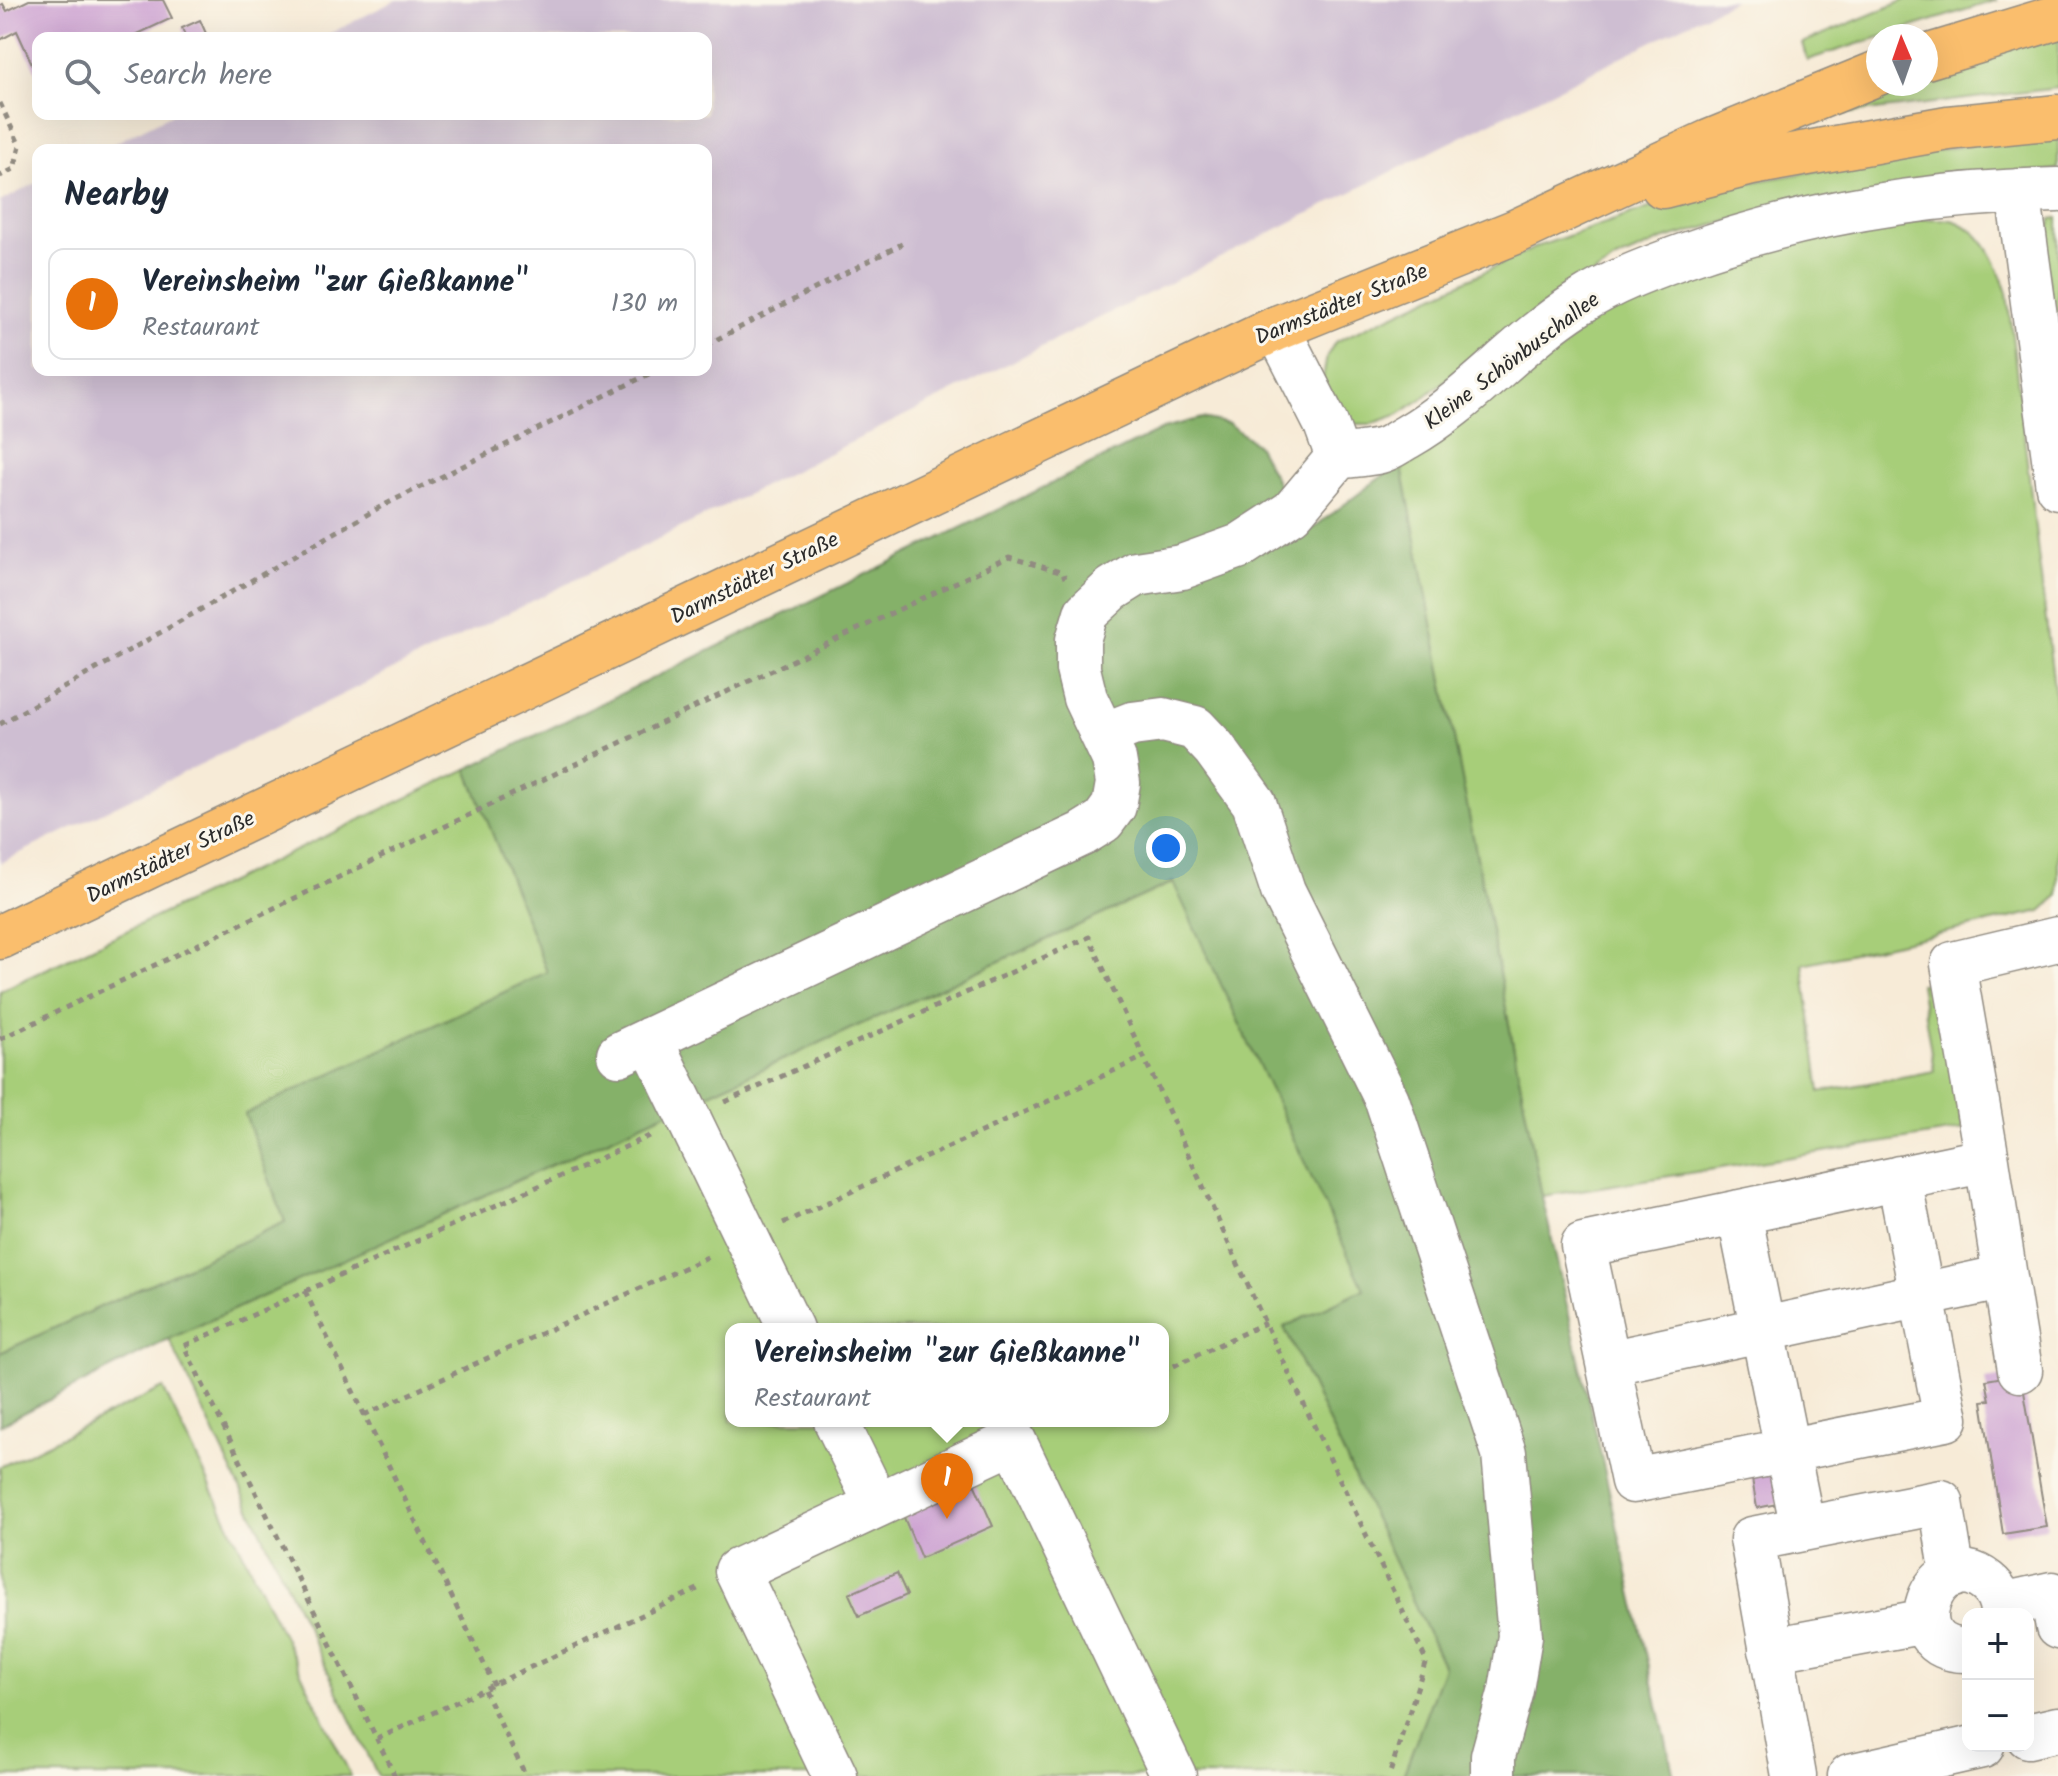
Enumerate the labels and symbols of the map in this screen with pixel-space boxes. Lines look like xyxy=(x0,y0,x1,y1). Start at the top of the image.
north arrow xyxy=(1866,24,1938,96)
street label: Darmstädter Straße xyxy=(1250,255,1434,356)
street label: Kleine Schönbuschallee xyxy=(1417,284,1608,440)
street label: Darmstädter Straße xyxy=(665,523,845,635)
street label: Darmstädter Straße xyxy=(81,802,261,914)
your location xyxy=(1146,828,1186,868)
pin: 1 xyxy=(921,1453,973,1519)

